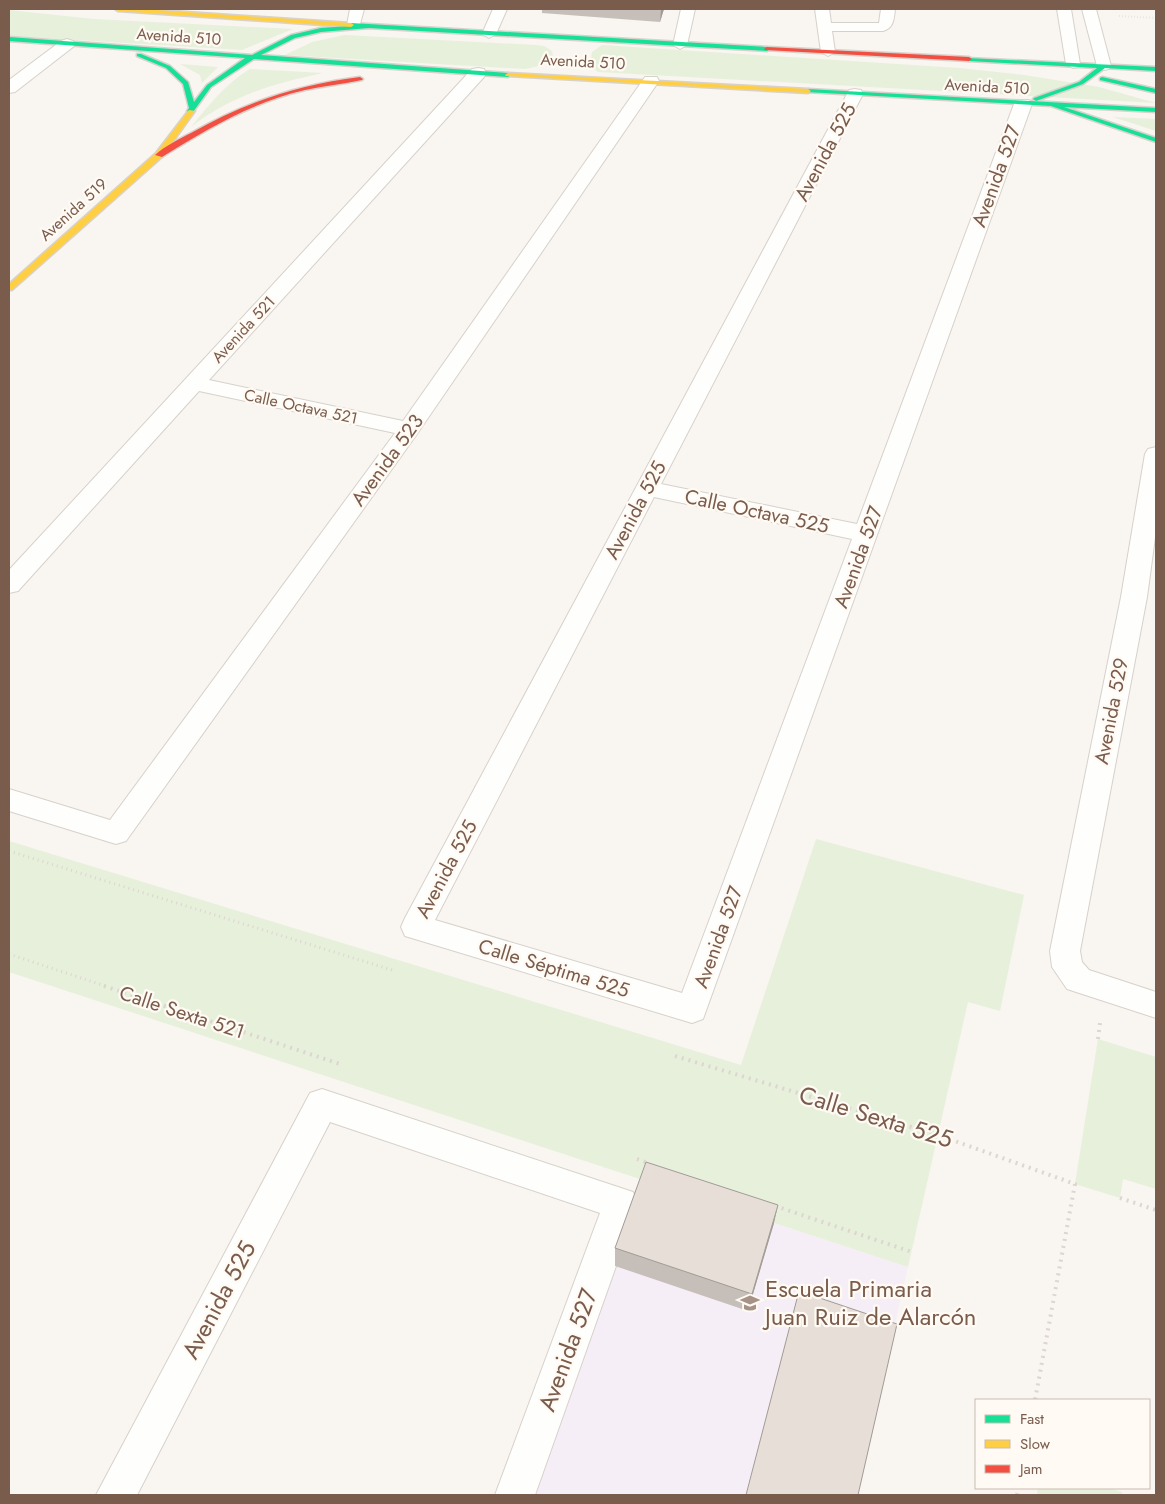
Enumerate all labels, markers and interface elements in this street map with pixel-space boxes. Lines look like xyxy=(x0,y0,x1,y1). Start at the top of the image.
street label: Avenida 510 xyxy=(136,22,222,51)
street label: Avenida 510 xyxy=(540,48,626,75)
street label: Avenida 510 xyxy=(944,73,1030,100)
street label: Avenida 525 xyxy=(787,98,864,207)
street label: Avenida 527 xyxy=(965,121,1029,231)
street label: Avenida 519 xyxy=(34,173,112,246)
street label: Avenida 521 xyxy=(206,291,281,368)
street label: Calle Octava 521 xyxy=(242,383,360,430)
street label: Avenida 523 xyxy=(344,408,431,512)
street label: Avenida 525 xyxy=(597,456,674,565)
street label: Calle Octava 525 xyxy=(682,482,832,541)
street label: Avenida 527 xyxy=(827,502,891,612)
street label: Avenida 529 xyxy=(1087,655,1136,767)
street label: Avenida 525 xyxy=(408,815,485,924)
street label: Avenida 527 xyxy=(687,882,751,992)
street label: Calle Séptima 525 xyxy=(475,932,633,1005)
street label: Calle Sexta 521 xyxy=(115,979,248,1046)
street label: Calle Sexta 525 xyxy=(795,1077,957,1157)
street label: Avenida 525 xyxy=(173,1235,264,1365)
place label: Escuela Primaria Juan Ruiz de Alarcón xyxy=(762,1271,976,1334)
street label: Avenida 527 xyxy=(529,1283,606,1416)
school or university icon: Escuela Primaria Juan Ruiz de Alarcón xyxy=(739,1292,761,1314)
legend xyxy=(975,1399,1150,1489)
text: Fast xyxy=(1020,1408,1044,1430)
text: Slow xyxy=(1020,1433,1051,1455)
text: Jam xyxy=(1018,1458,1043,1480)

